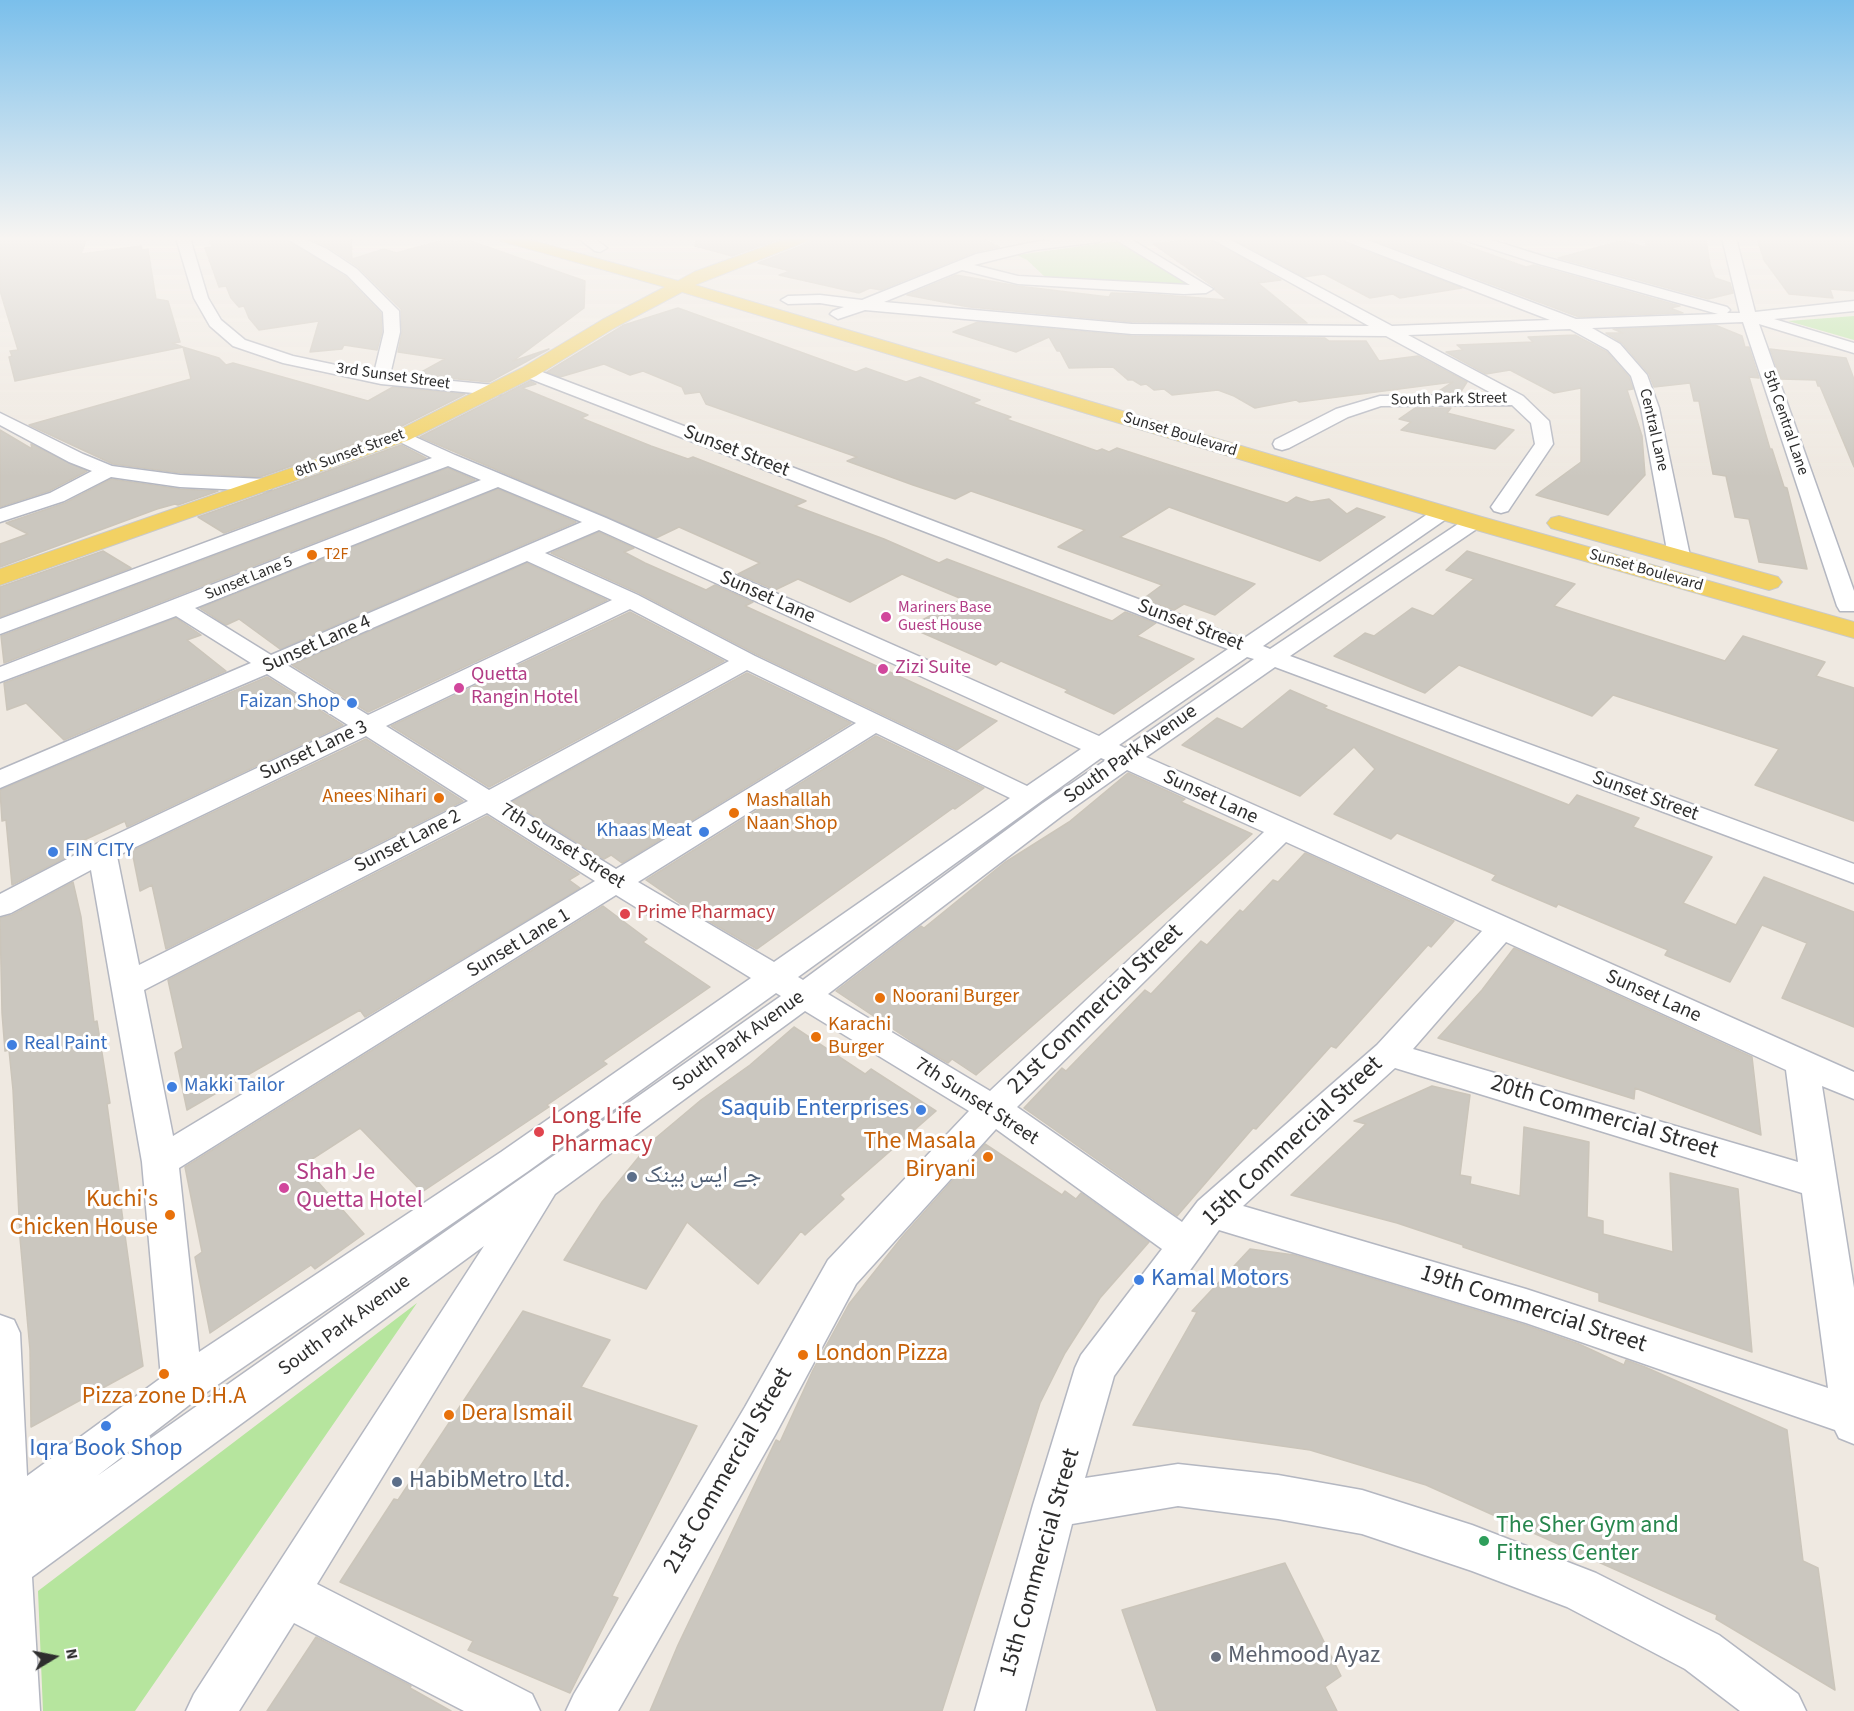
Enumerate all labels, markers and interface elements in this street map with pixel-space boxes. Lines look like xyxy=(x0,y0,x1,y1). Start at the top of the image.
street label: 3rd Sunset Street xyxy=(335,360,451,394)
street label: 5th Central Lane xyxy=(1758,368,1812,478)
street label: Central Lane xyxy=(1634,387,1672,473)
street label: South Park Street xyxy=(1391,389,1507,411)
street label: Sunset Boulevard xyxy=(1121,409,1239,461)
street label: Sunset Street xyxy=(680,421,792,483)
street label: 8th Sunset Street xyxy=(293,425,407,483)
place label: T2F xyxy=(324,545,348,565)
street label: Sunset Boulevard xyxy=(1587,546,1705,596)
marker: T2F xyxy=(305,548,319,562)
street label: Sunset Lane 5 xyxy=(202,553,296,605)
street label: Sunset Lane xyxy=(716,566,818,630)
street label: Sunset Street xyxy=(1134,595,1246,657)
place label: Mariners Base Guest House xyxy=(898,598,991,636)
street label: Sunset Lane 4 xyxy=(259,610,375,680)
marker: Mariners Base Guest House xyxy=(879,610,893,624)
place label: Zizi Suite xyxy=(895,657,971,681)
marker: Zizi Suite xyxy=(876,662,890,676)
place label: Quetta Rangin Hotel xyxy=(471,664,578,711)
marker: Quetta Rangin Hotel xyxy=(452,681,466,695)
place label: Faizan Shop xyxy=(239,691,340,715)
marker: Faizan Shop xyxy=(345,696,359,710)
street label: South Park Avenue xyxy=(1060,700,1202,810)
street label: Sunset Lane 3 xyxy=(256,716,372,786)
street label: Sunset Lane xyxy=(1159,766,1261,830)
street label: Sunset Street xyxy=(1589,767,1701,827)
place label: Anees Nihari xyxy=(322,786,427,810)
place label: Mashallah Naan Shop xyxy=(746,790,838,837)
marker: Anees Nihari xyxy=(432,791,446,805)
street label: 7th Sunset Street xyxy=(495,799,629,895)
street label: Sunset Lane 2 xyxy=(351,805,465,879)
marker: Mashallah Naan Shop xyxy=(727,806,741,820)
place label: Khaas Meat xyxy=(596,820,692,844)
marker: Khaas Meat xyxy=(697,825,711,839)
place label: FIN CITY xyxy=(65,840,134,864)
marker: FIN CITY xyxy=(46,845,60,859)
place label: Prime Pharmacy xyxy=(637,902,775,926)
street label: Sunset Lane 1 xyxy=(463,904,575,984)
marker: Prime Pharmacy xyxy=(618,907,632,921)
street label: 21st Commercial Street xyxy=(1002,919,1190,1101)
street label: Sunset Lane xyxy=(1602,965,1704,1029)
street label: South Park Avenue xyxy=(668,986,810,1098)
place label: Noorani Burger xyxy=(892,986,1019,1010)
marker: Noorani Burger xyxy=(873,991,887,1005)
place label: Karachi Burger xyxy=(828,1014,891,1061)
marker: Karachi Burger xyxy=(809,1030,823,1044)
place label: Real Paint xyxy=(24,1033,107,1057)
marker: Real Paint xyxy=(5,1038,19,1052)
street label: 15th Commercial Street xyxy=(1197,1051,1389,1233)
street label: 7th Sunset Street xyxy=(909,1053,1043,1151)
street label: 20th Commercial Street xyxy=(1487,1070,1721,1166)
place label: Makki Tailor xyxy=(184,1075,284,1099)
marker: Makki Tailor xyxy=(165,1080,179,1094)
place label: Saquib Enterprises xyxy=(720,1096,909,1124)
marker: Saquib Enterprises xyxy=(914,1103,928,1117)
place label: Long Life Pharmacy xyxy=(551,1104,652,1160)
marker: Long Life Pharmacy xyxy=(532,1125,546,1139)
place label: The Masala Biryani xyxy=(863,1129,976,1185)
marker: The Masala Biryani xyxy=(981,1150,995,1164)
place label: Shah Je Quetta Hotel xyxy=(296,1160,423,1216)
place label: جے ایس بینک xyxy=(644,1163,762,1191)
marker: جے ایس بینک xyxy=(625,1170,639,1184)
marker: Shah Je Quetta Hotel xyxy=(277,1181,291,1195)
place label: Kuchi's Chicken House xyxy=(9,1187,158,1243)
marker: Kuchi's Chicken House xyxy=(163,1208,177,1222)
street label: 19th Commercial Street xyxy=(1416,1260,1650,1360)
place label: Kamal Motors xyxy=(1151,1266,1289,1294)
street label: South Park Avenue xyxy=(274,1270,416,1382)
marker: Kamal Motors xyxy=(1132,1273,1146,1287)
place label: London Pizza xyxy=(815,1341,948,1369)
marker: London Pizza xyxy=(796,1348,810,1362)
street label: 21st Commercial Street xyxy=(658,1363,800,1579)
marker: Pizza zone D.H.A xyxy=(157,1367,171,1381)
place label: Pizza zone D.H.A xyxy=(82,1384,246,1412)
place label: Dera Ismail xyxy=(461,1401,573,1429)
marker: Dera Ismail xyxy=(442,1408,456,1422)
marker: Iqra Book Shop xyxy=(99,1419,113,1433)
place label: Iqra Book Shop xyxy=(29,1436,183,1464)
street label: 15th Commercial Street xyxy=(995,1445,1087,1681)
place label: HabibMetro Ltd. xyxy=(409,1468,571,1496)
marker: HabibMetro Ltd. xyxy=(390,1475,404,1489)
place label: The Sher Gym and Fitness Center xyxy=(1496,1513,1679,1569)
marker: The Sher Gym and Fitness Center xyxy=(1477,1534,1491,1548)
north arrow xyxy=(24,1627,84,1687)
place label: Mehmood Ayaz xyxy=(1228,1643,1380,1671)
text: N xyxy=(60,1647,83,1661)
marker: Mehmood Ayaz xyxy=(1209,1650,1223,1664)

